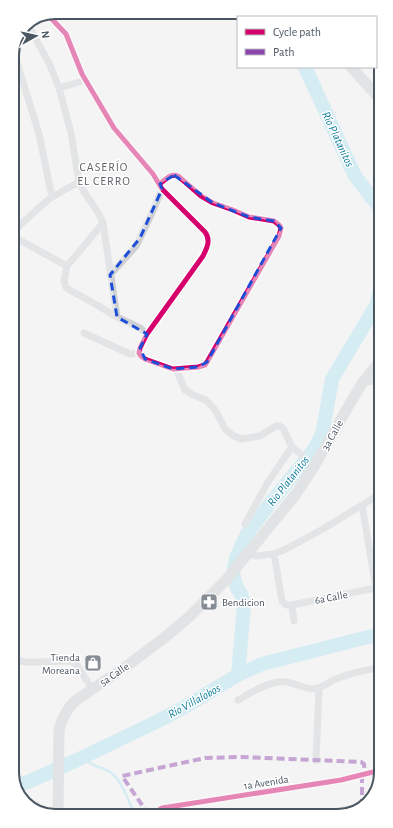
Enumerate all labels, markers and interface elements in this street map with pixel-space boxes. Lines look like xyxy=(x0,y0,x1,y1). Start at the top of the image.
north arrow xyxy=(16,16,56,56)
legend xyxy=(237,16,377,68)
text: Cycle path xyxy=(273,26,321,39)
text: N xyxy=(39,30,51,39)
text: Path xyxy=(273,46,295,58)
water label: Río Platanitos xyxy=(320,109,356,169)
district label: CASERÍO EL CERRO xyxy=(77,160,131,187)
street label: 3a Calle xyxy=(320,418,345,452)
water label: Rio Platanitos xyxy=(265,454,311,508)
street label: 6a Calle xyxy=(314,589,349,606)
pharmacy icon: Bendicion xyxy=(199,592,219,612)
place label: Bendicion xyxy=(222,597,265,608)
place label: Tienda Moreana xyxy=(42,652,80,676)
shop icon: Tienda Moreana xyxy=(83,653,103,673)
street label: 5a Calle xyxy=(98,661,131,688)
water label: Río Villalobos xyxy=(166,682,222,720)
street label: 1a Avenida xyxy=(243,774,289,791)

